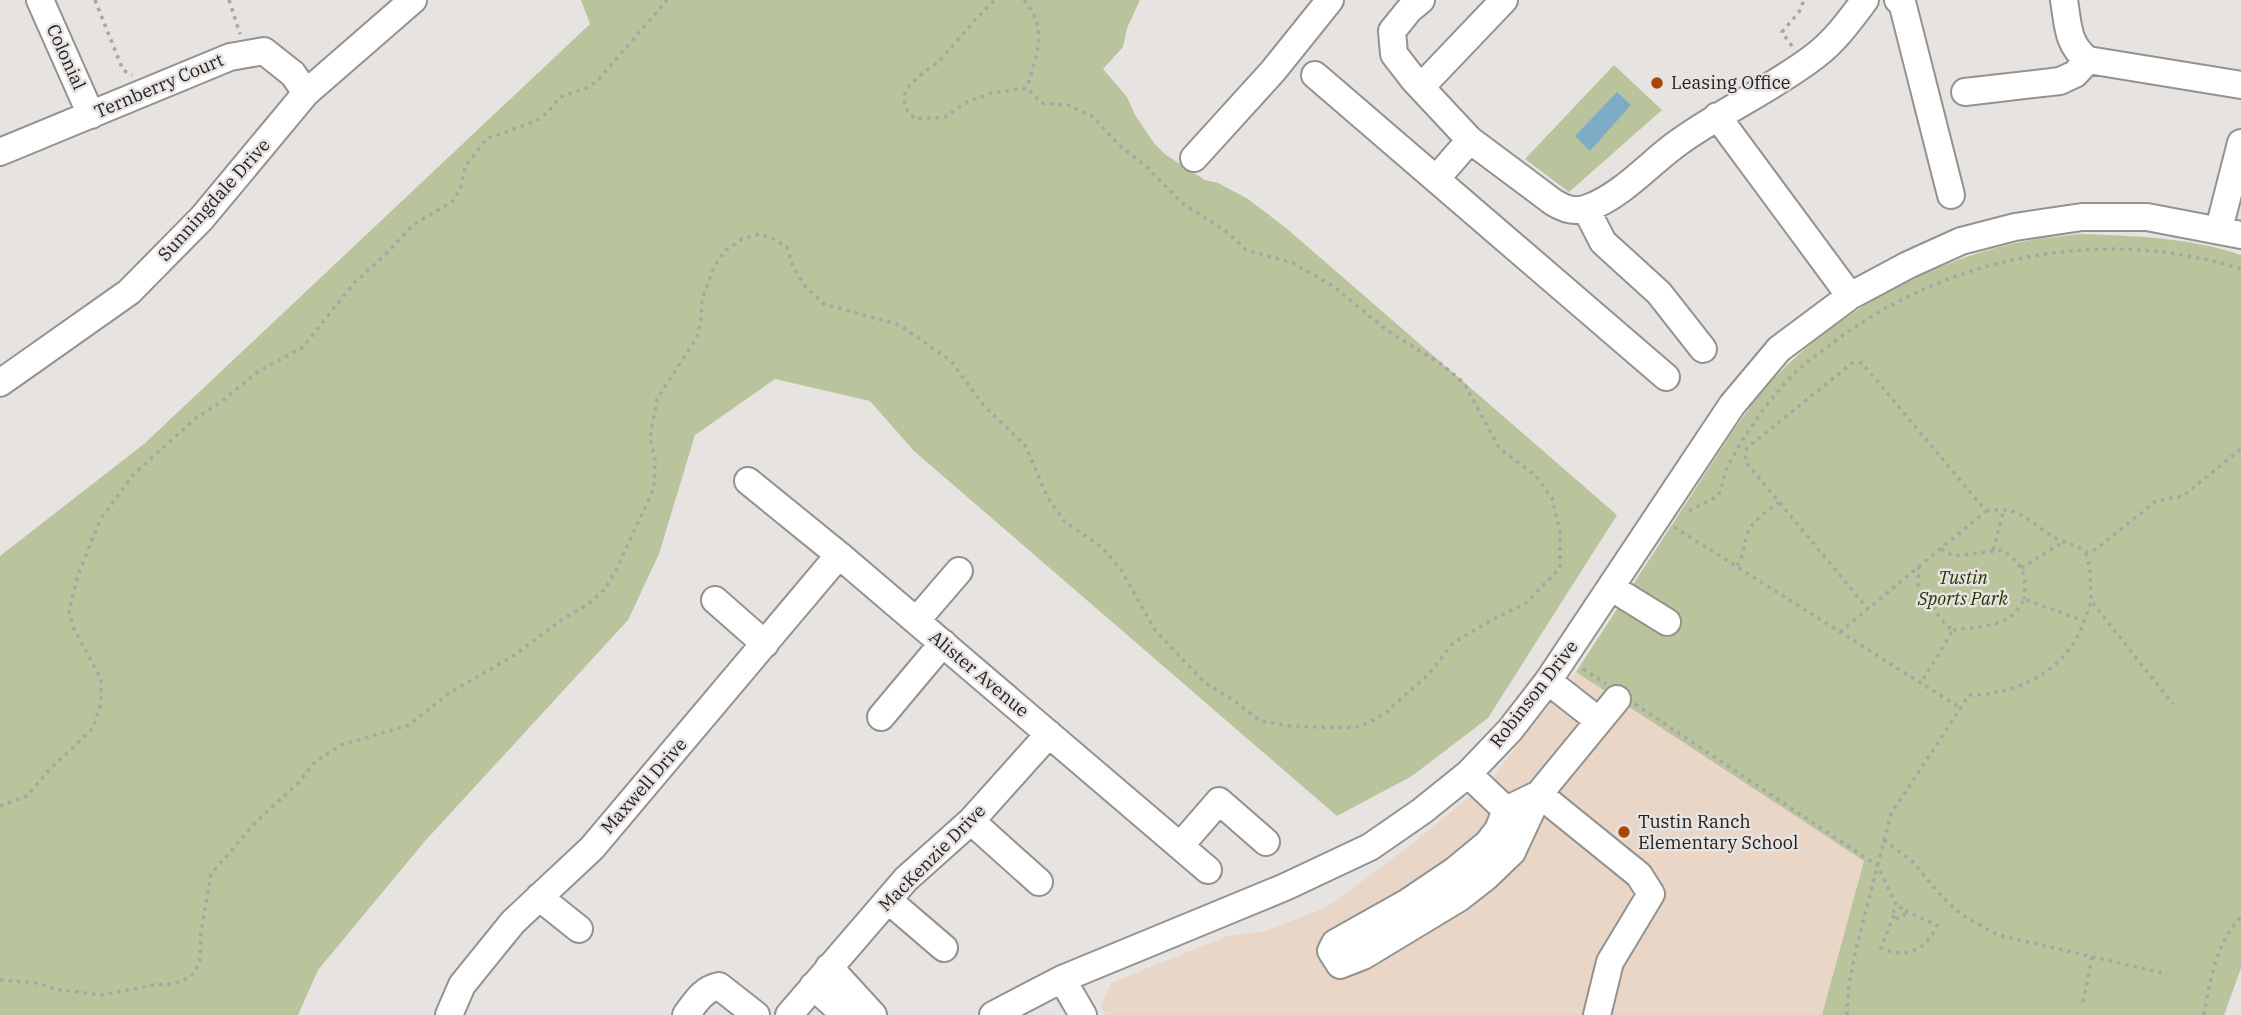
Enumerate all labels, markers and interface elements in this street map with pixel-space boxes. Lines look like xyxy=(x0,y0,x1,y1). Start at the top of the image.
street label: Colonial xyxy=(42,20,91,93)
street label: Ternberry Court xyxy=(91,48,227,123)
place label: Leasing Office xyxy=(1671,71,1790,94)
marker: Leasing Office xyxy=(1649,75,1665,91)
street label: Sunningdale Drive xyxy=(153,134,275,266)
park label: Tustin Sports Park xyxy=(1917,566,2009,610)
street label: Alister Avenue xyxy=(925,625,1034,722)
street label: Robinson Drive xyxy=(1485,635,1583,752)
street label: Maxwell Drive xyxy=(596,733,692,838)
street label: MacKenzie Drive xyxy=(873,799,990,916)
place label: Tustin Ranch Elementary School xyxy=(1638,810,1798,854)
marker: Tustin Ranch Elementary School xyxy=(1616,824,1632,840)

